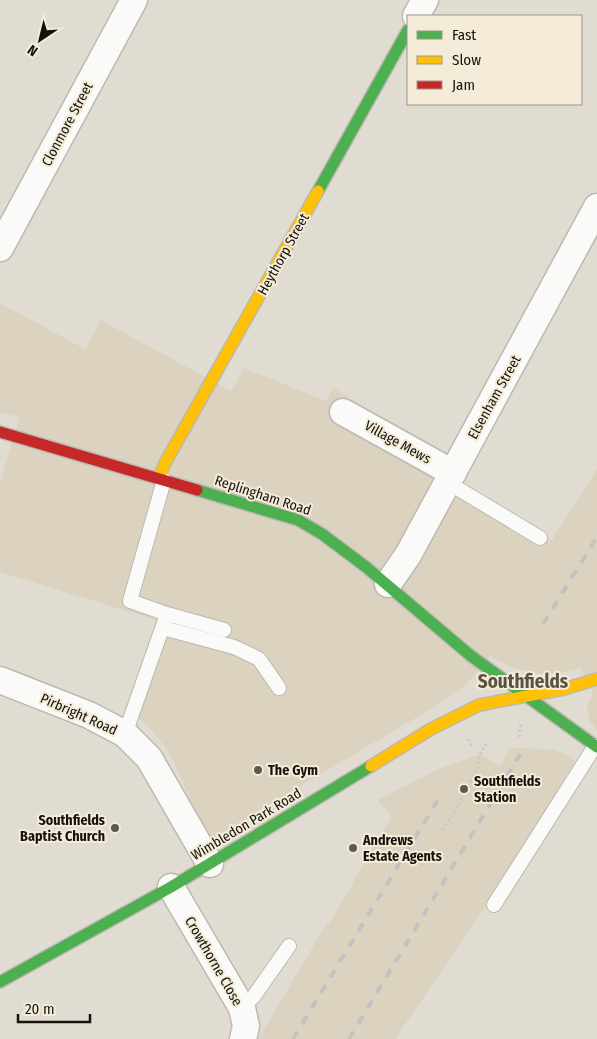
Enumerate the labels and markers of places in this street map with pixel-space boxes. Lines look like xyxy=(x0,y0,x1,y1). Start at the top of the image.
place label: The Gym xyxy=(268,762,318,779)
marker: The Gym xyxy=(252,764,264,776)
place label: Southfields Station xyxy=(474,773,541,806)
marker: Southfields Station xyxy=(458,783,470,795)
place label: Southfields Baptist Church xyxy=(20,812,105,845)
marker: Southfields Baptist Church xyxy=(109,822,121,834)
place label: Andrews Estate Agents xyxy=(362,832,442,865)
marker: Andrews Estate Agents xyxy=(347,842,359,854)

